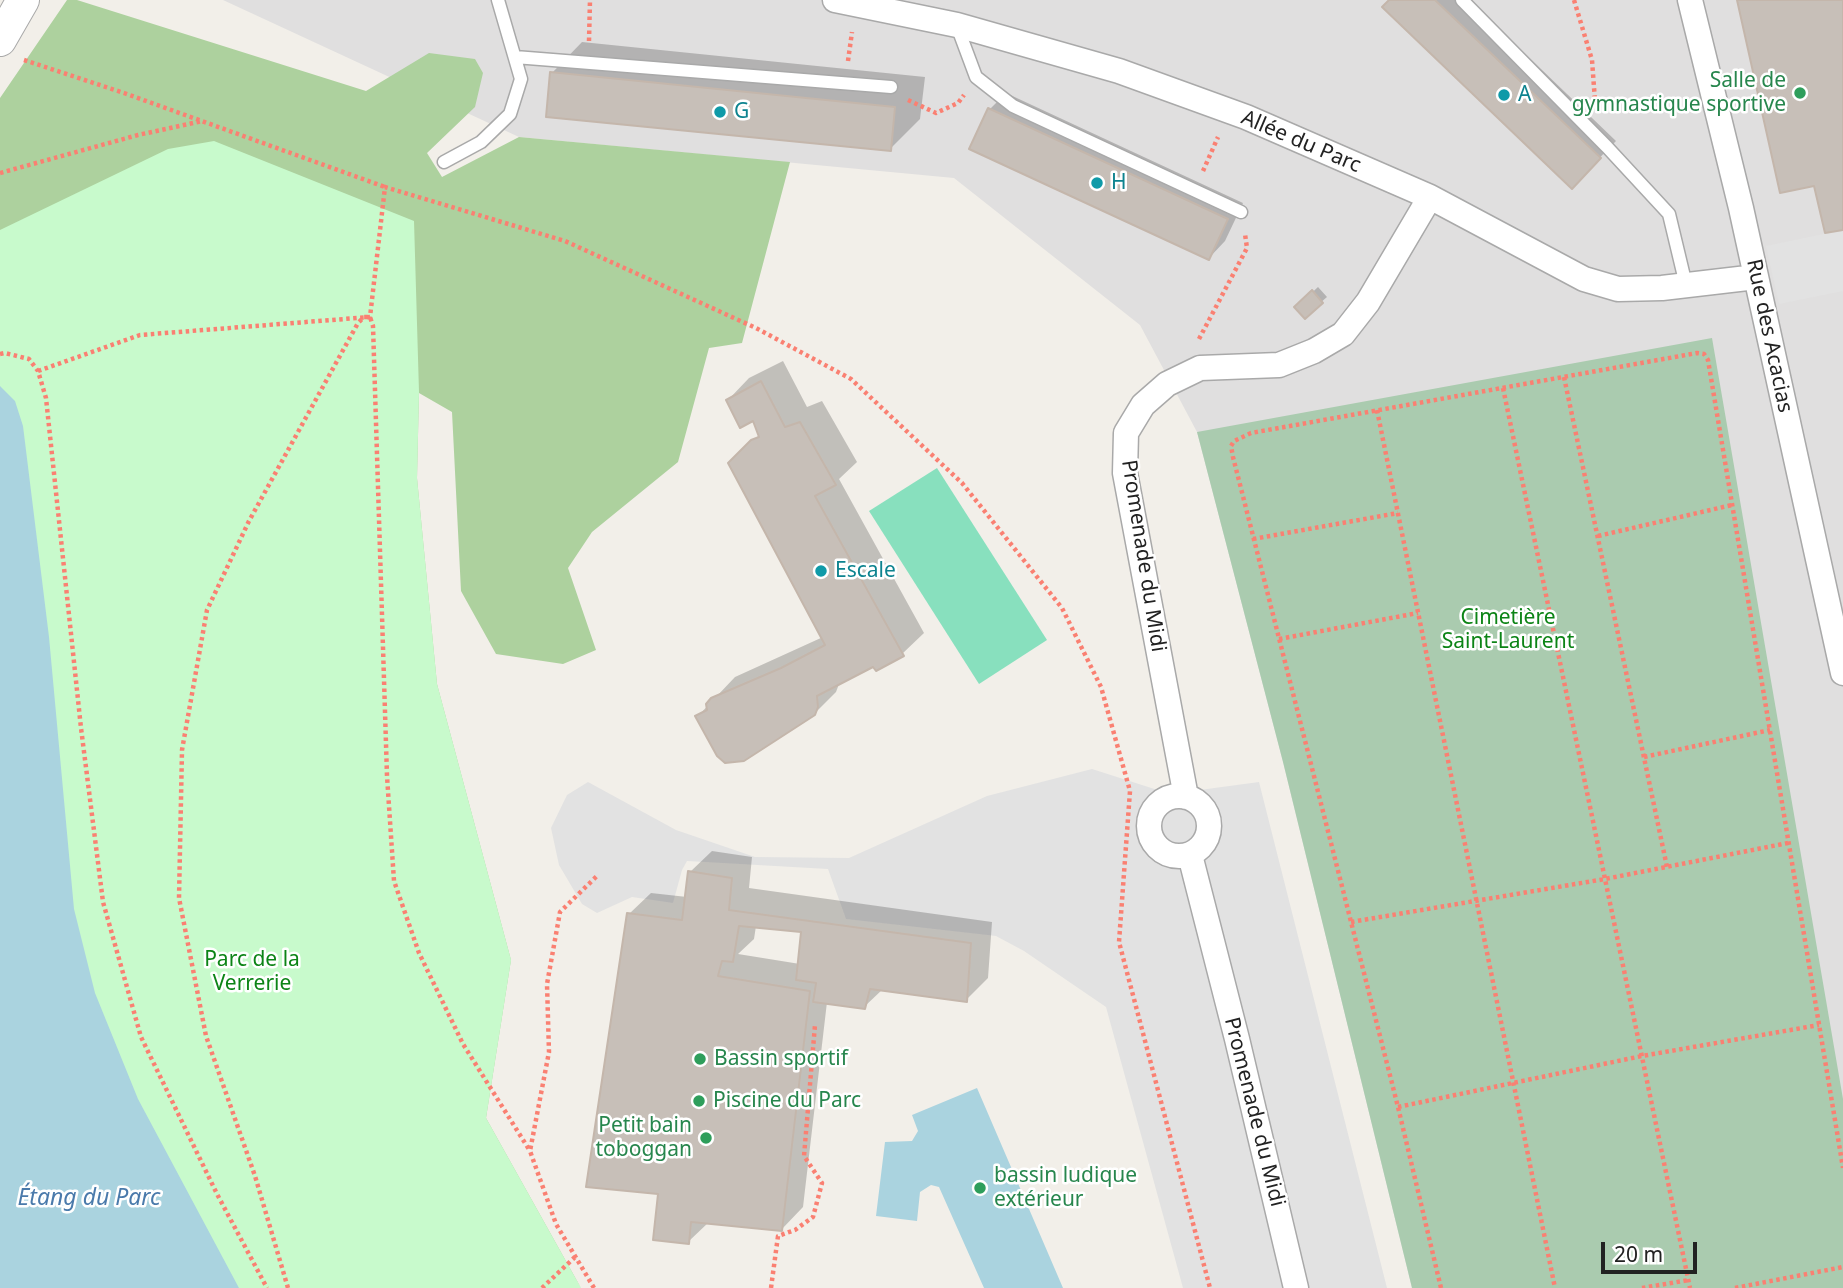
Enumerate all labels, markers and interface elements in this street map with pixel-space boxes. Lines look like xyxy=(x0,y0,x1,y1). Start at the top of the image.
place label: Salle de gymnastique sportive xyxy=(1572,68,1786,118)
place label: A xyxy=(1518,82,1531,108)
marker: Salle de gymnastique sportive xyxy=(1792,85,1808,101)
marker: A xyxy=(1496,87,1512,103)
place label: G xyxy=(734,99,749,125)
marker: G xyxy=(712,104,728,120)
street label: Allée du Parc xyxy=(1237,105,1365,179)
place label: H xyxy=(1111,170,1127,196)
marker: H xyxy=(1089,175,1105,191)
street label: Rue des Acacias xyxy=(1740,257,1798,415)
street label: Promenade du Midi xyxy=(1115,458,1171,654)
place label: Escale xyxy=(835,558,896,584)
marker: Escale xyxy=(813,563,829,579)
park label: Cimetière Saint-Laurent xyxy=(1442,605,1574,655)
park label: Parc de la Verrerie xyxy=(204,947,300,997)
street label: Promenade du Midi xyxy=(1218,1015,1290,1209)
place label: Bassin sportif xyxy=(714,1046,848,1072)
marker: Bassin sportif xyxy=(692,1051,708,1067)
place label: Piscine du Parc xyxy=(713,1088,861,1114)
marker: Piscine du Parc xyxy=(691,1093,707,1109)
place label: Petit bain toboggan xyxy=(596,1113,692,1163)
marker: Petit bain toboggan xyxy=(698,1130,714,1146)
place label: bassin ludique extérieur xyxy=(994,1163,1137,1213)
marker: bassin ludique extérieur xyxy=(972,1180,988,1196)
water label: Étang du Parc xyxy=(18,1184,160,1212)
scale bar xyxy=(1605,1228,1701,1272)
text: 20 m xyxy=(1614,1240,1663,1268)

